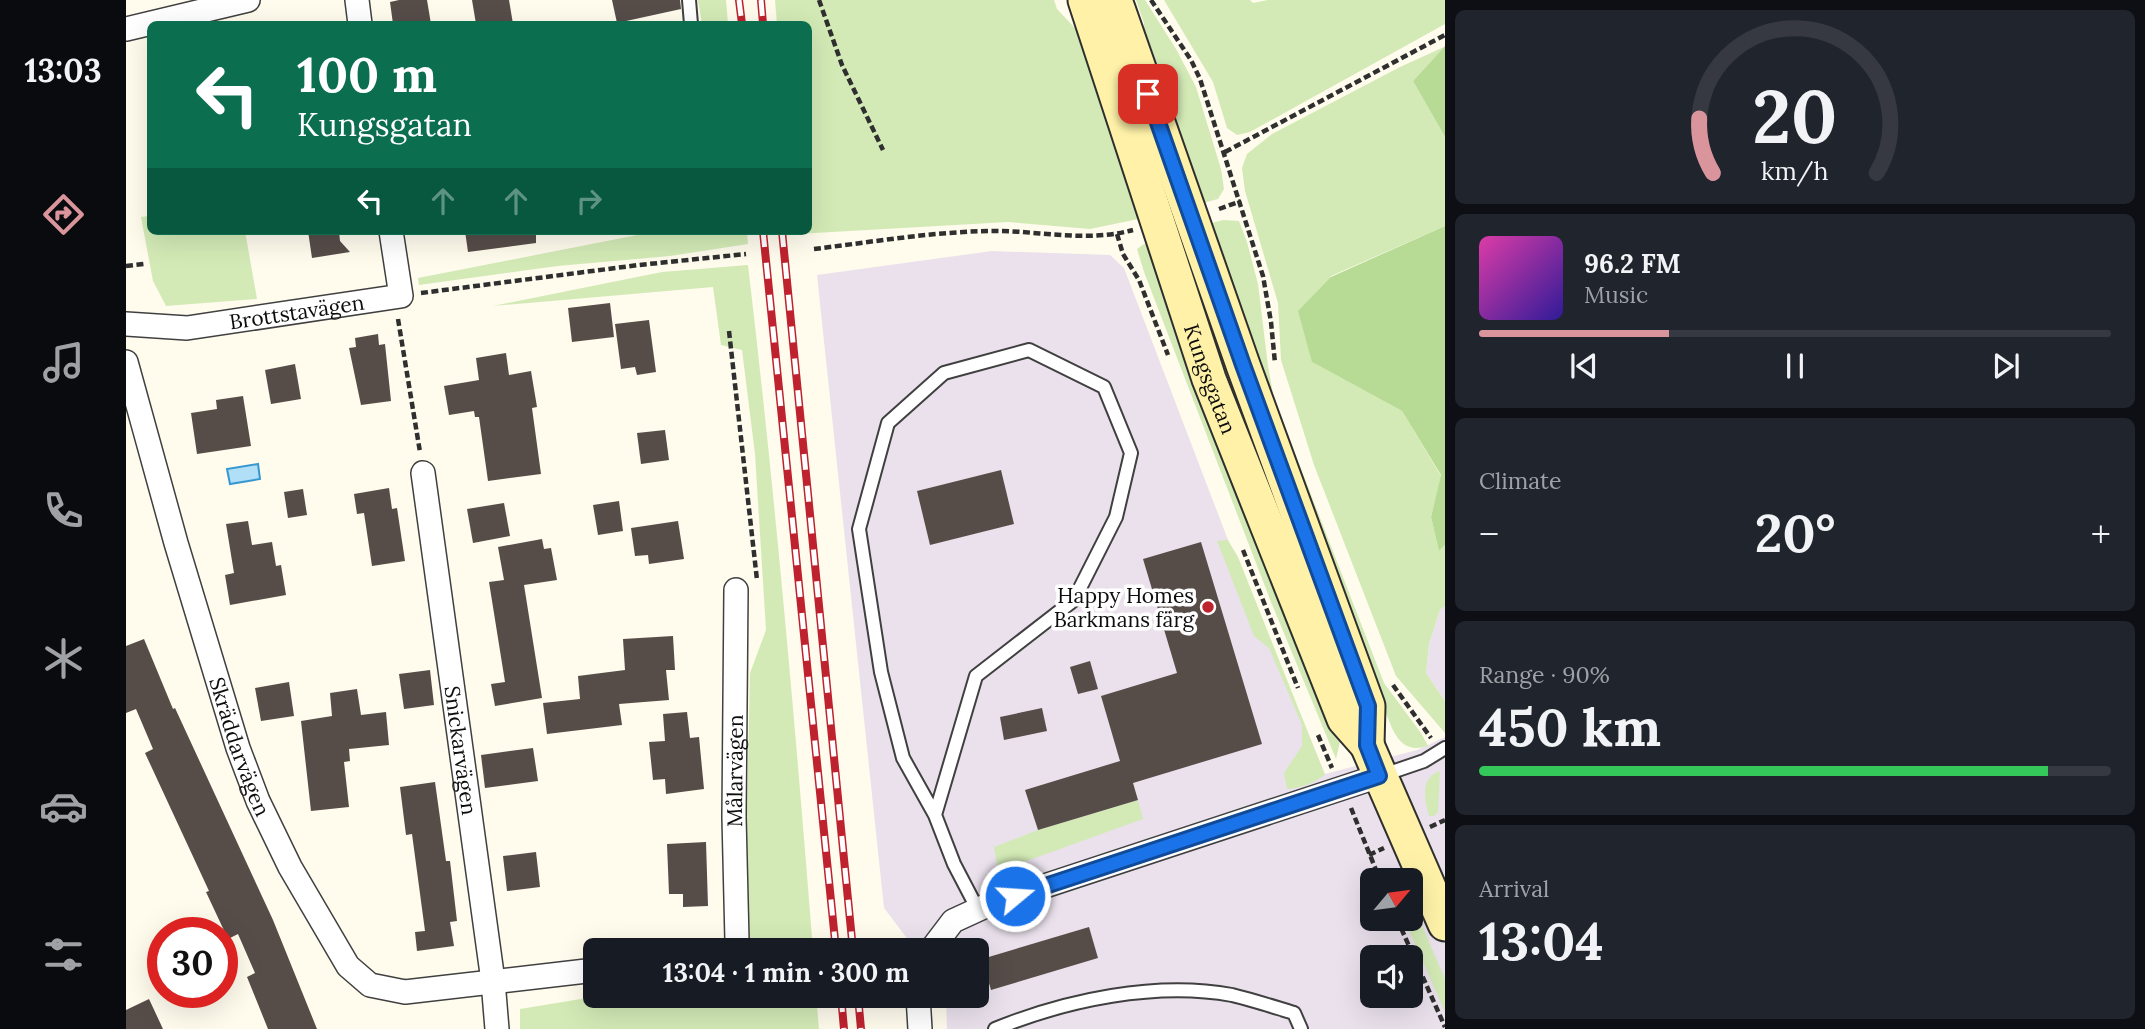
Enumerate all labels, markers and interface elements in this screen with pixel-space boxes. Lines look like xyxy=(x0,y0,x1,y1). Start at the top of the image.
text: 100 m xyxy=(297,43,437,105)
icon: left xyxy=(182,49,273,140)
text: 13:03 xyxy=(24,50,102,91)
pin xyxy=(1118,64,1178,124)
text: 20 xyxy=(1752,70,1838,163)
icon: arrive xyxy=(1129,75,1167,113)
text: Kungsgatan xyxy=(297,104,472,145)
text: km/h xyxy=(1761,155,1829,187)
icon: left xyxy=(351,182,389,220)
icon: ahead xyxy=(424,182,462,220)
icon: ahead xyxy=(497,182,535,220)
icon: right xyxy=(570,182,608,220)
icon: directions xyxy=(39,190,88,239)
text: 96.2 FM xyxy=(1584,247,1681,280)
text: Music xyxy=(1584,280,1648,309)
street label: Brottstavägen xyxy=(227,288,366,335)
street label: Kungsgatan xyxy=(1178,320,1243,438)
icon: music xyxy=(39,338,88,387)
icon: previous xyxy=(1565,347,1603,385)
icon: pause xyxy=(1776,347,1814,385)
icon: next xyxy=(1987,347,2025,385)
text: Climate xyxy=(1479,466,1561,495)
icon: phone xyxy=(39,486,88,535)
text: 20° xyxy=(1755,500,1835,566)
text: − xyxy=(1479,510,1499,558)
text: + xyxy=(2091,510,2111,558)
place label: Happy Homes Barkmans färg xyxy=(1054,582,1194,633)
marker: Happy Homes Barkmans färg xyxy=(1200,599,1216,615)
icon: climate xyxy=(39,634,88,683)
text: Range · 90% xyxy=(1479,660,1610,689)
street label: Skräddarvägen xyxy=(204,674,277,821)
street label: Snickarvägen xyxy=(439,684,483,817)
text: 450 km xyxy=(1479,694,1661,760)
street label: Målarvägen xyxy=(720,714,748,828)
icon: car xyxy=(39,782,88,831)
position arrow xyxy=(978,859,1052,933)
north arrow xyxy=(1360,868,1423,931)
map controls xyxy=(1360,868,1423,1008)
text: Arrival xyxy=(1479,874,1549,903)
text: 13:04 xyxy=(1479,908,1604,974)
speed limit sign: 30 xyxy=(147,917,238,1008)
icon: filters xyxy=(39,930,88,979)
button: sound xyxy=(1360,945,1423,1008)
text: 13:04 · 1 min · 300 m xyxy=(663,956,909,989)

